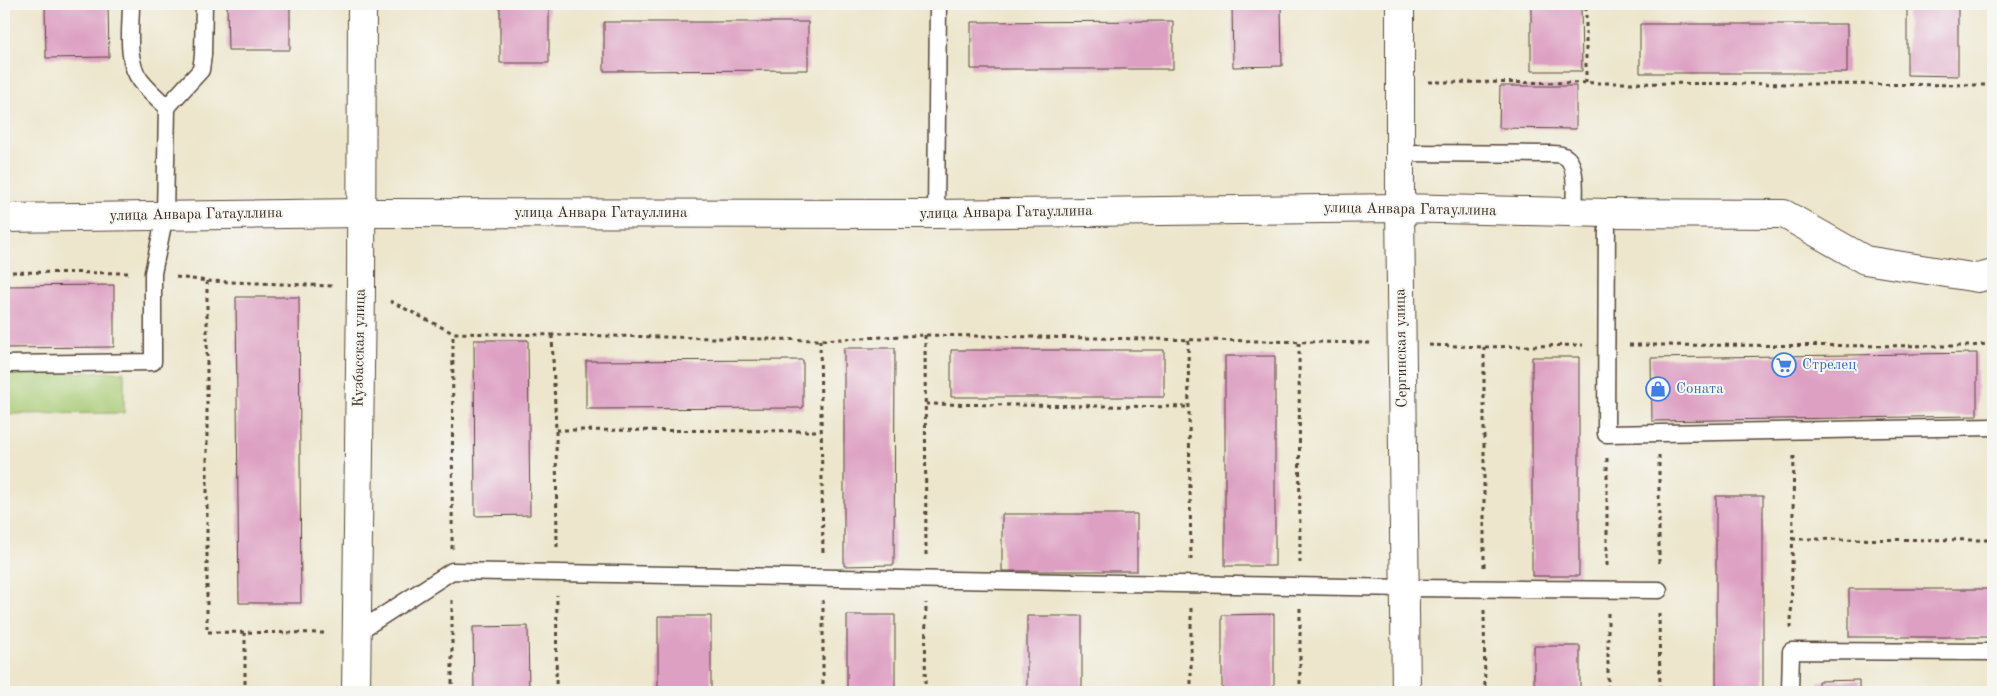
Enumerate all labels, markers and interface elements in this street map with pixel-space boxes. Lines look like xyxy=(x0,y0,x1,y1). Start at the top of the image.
street label: улица Анвара Гатауллина xyxy=(1323,201,1497,219)
street label: улица Анвара Гатауллина xyxy=(919,204,1093,222)
street label: улица Анвара Гатауллина xyxy=(109,206,283,224)
street label: улица Анвара Гатауллина xyxy=(515,206,688,221)
street label: Кузбасская улица xyxy=(351,288,369,407)
street label: Сергинская улица xyxy=(1393,288,1411,408)
supermarket icon: Стрелец xyxy=(1771,352,1797,378)
place label: Стрелец xyxy=(1802,358,1857,373)
shop icon: Соната xyxy=(1645,376,1671,402)
place label: Соната xyxy=(1676,382,1724,397)

